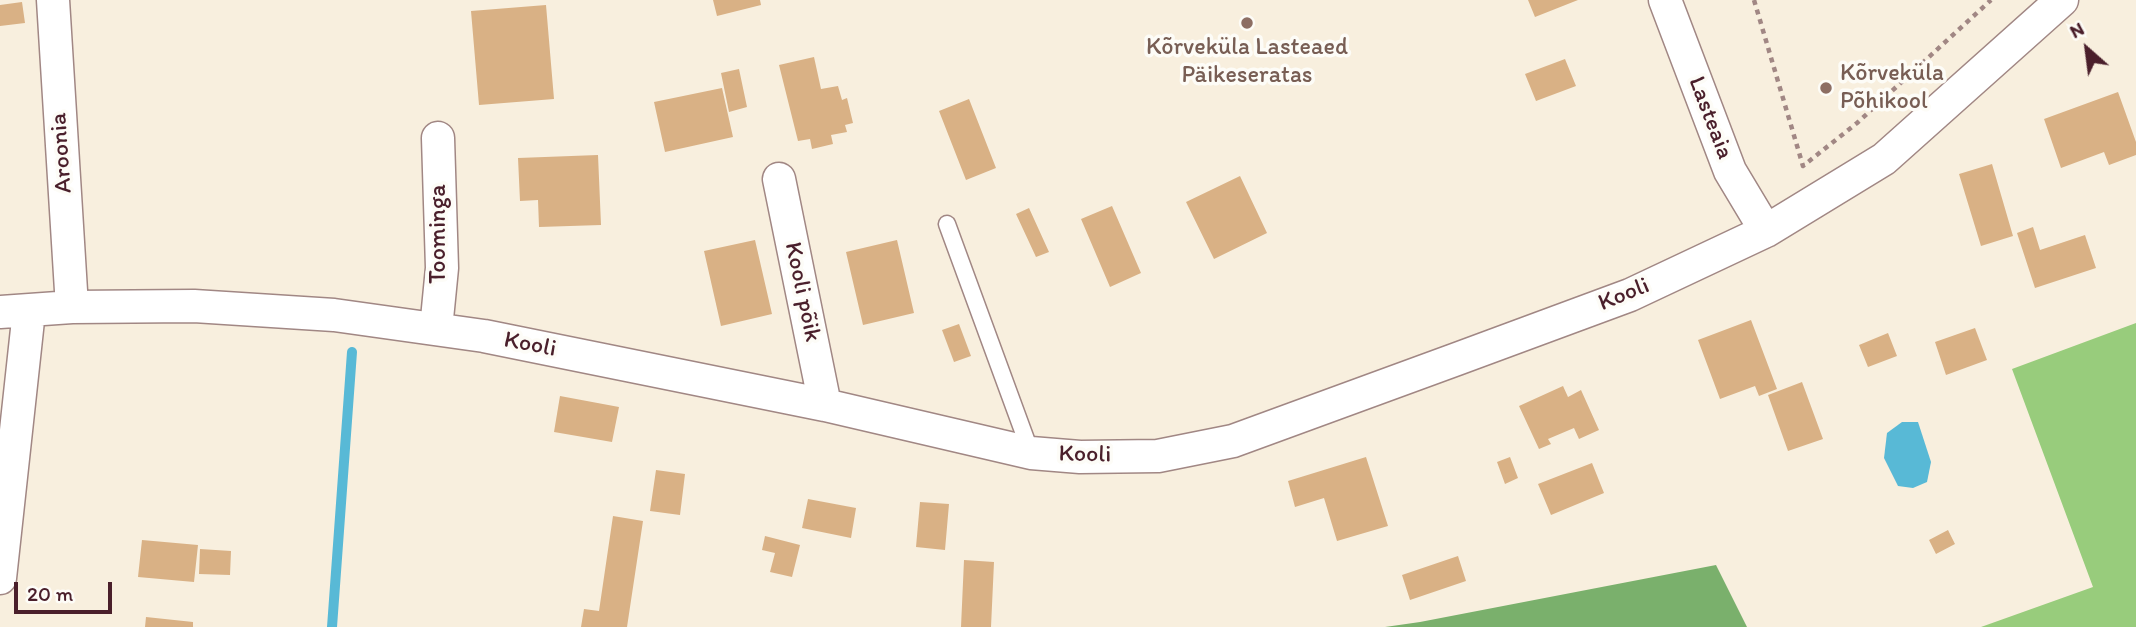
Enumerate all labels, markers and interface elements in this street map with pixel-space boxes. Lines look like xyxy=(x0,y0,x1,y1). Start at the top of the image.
north arrow xyxy=(2052,14,2122,84)
marker: Kõrveküla Lasteaed Päikeseratas xyxy=(1239,15,1255,31)
text: N xyxy=(2066,17,2088,43)
place label: Kõrveküla Lasteaed Päikeseratas xyxy=(1146,34,1348,90)
place label: Kõrveküla Põhikool xyxy=(1840,60,1944,116)
street label: Lasteaia xyxy=(1681,73,1739,163)
marker: Kõrveküla Põhikool xyxy=(1818,80,1834,96)
street label: Aroonia xyxy=(45,112,79,194)
street label: Toominga xyxy=(425,184,453,284)
street label: Kooli põik xyxy=(777,239,827,345)
street label: Kooli xyxy=(1594,272,1654,318)
street label: Kooli xyxy=(501,326,559,364)
street label: Kooli xyxy=(1058,440,1112,470)
scale bar xyxy=(18,568,116,612)
text: 20 m xyxy=(27,581,73,606)

